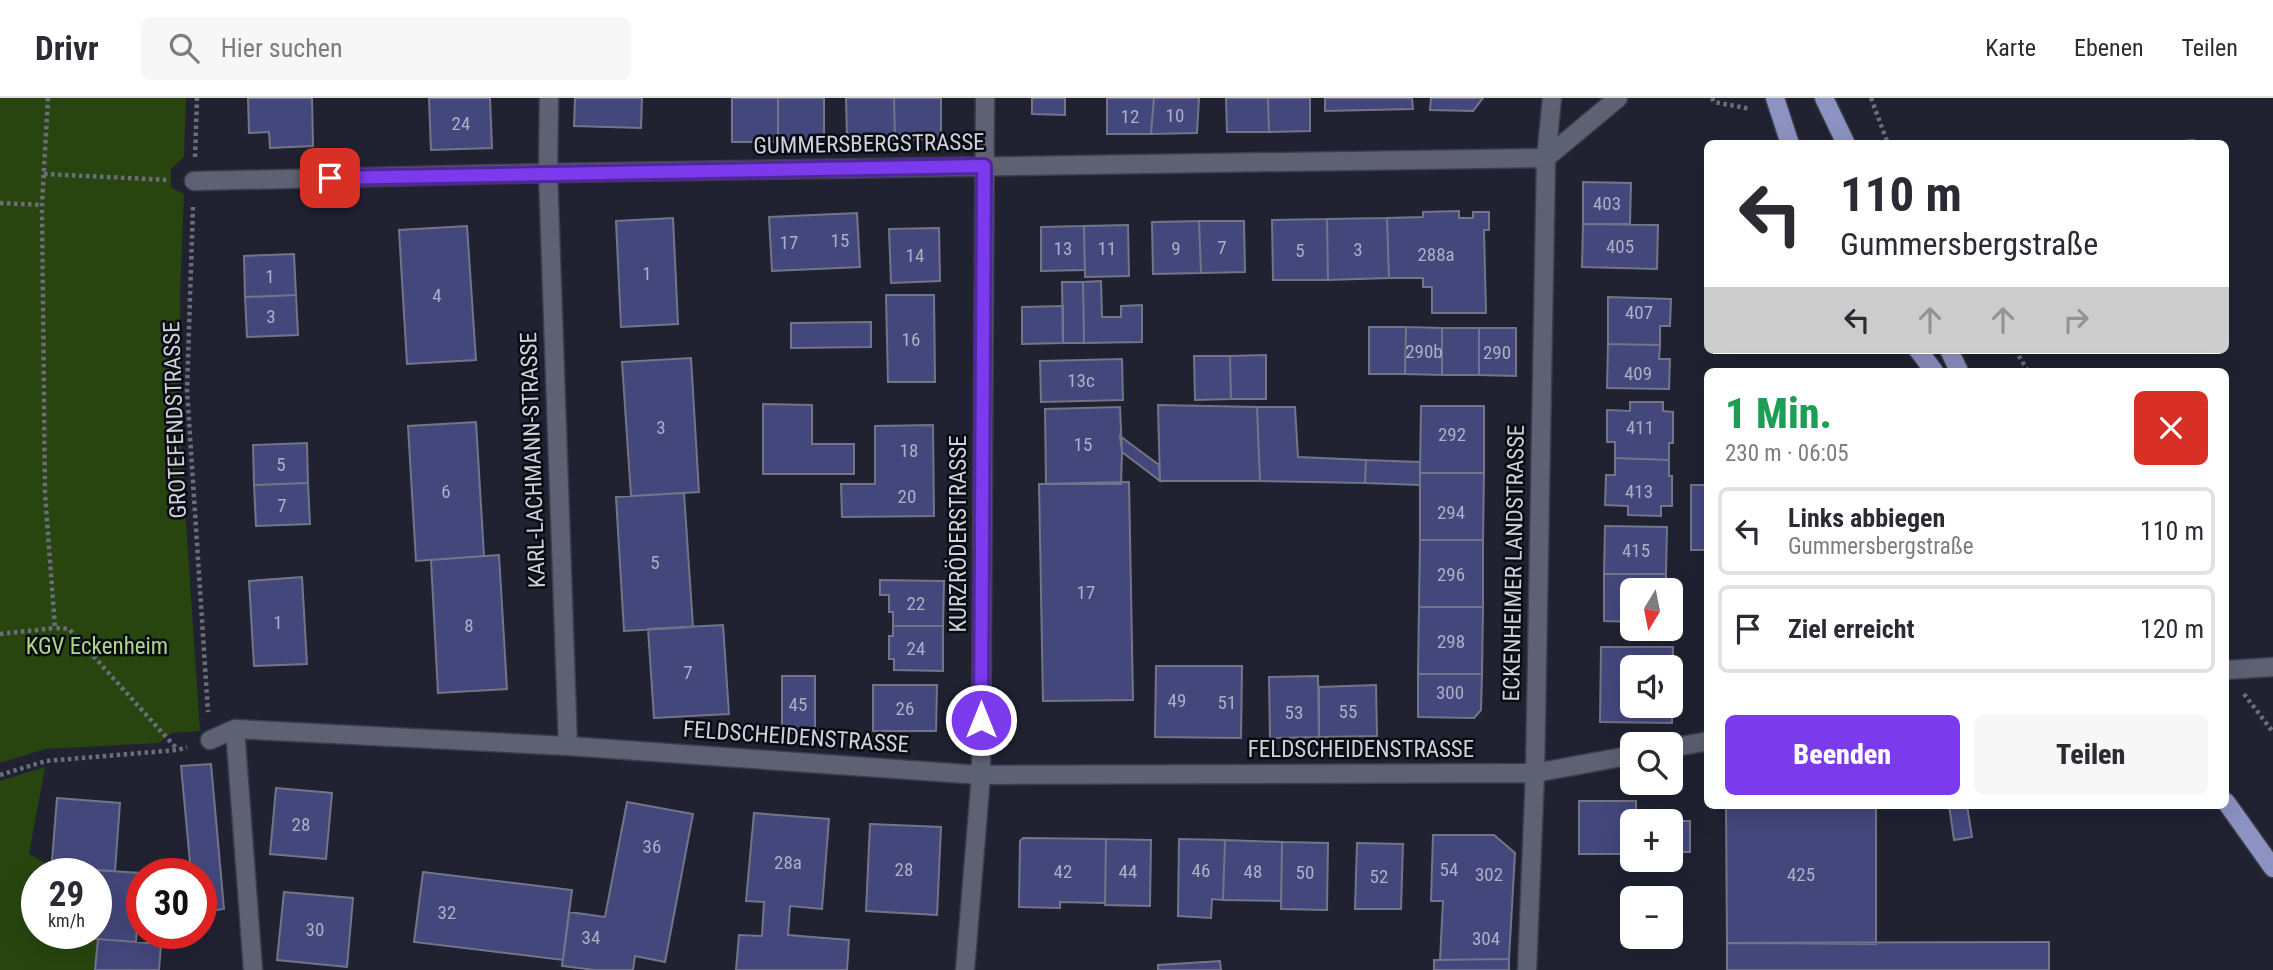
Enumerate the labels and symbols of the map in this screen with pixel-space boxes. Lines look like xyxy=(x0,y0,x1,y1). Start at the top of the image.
house number: 10 xyxy=(1166,104,1184,127)
house number: 12 xyxy=(1121,105,1139,128)
house number: 24 xyxy=(452,112,470,135)
street label: GUMMERSBERGSTRASSE xyxy=(753,128,985,160)
pin xyxy=(300,148,360,208)
house number: 403 xyxy=(1593,192,1621,215)
house number: 15 xyxy=(831,229,849,252)
house number: 17 xyxy=(780,231,798,254)
house number: 405 xyxy=(1606,235,1634,258)
house number: 7 xyxy=(1217,236,1227,259)
house number: 13 xyxy=(1054,237,1072,260)
house number: 11 xyxy=(1098,237,1116,260)
house number: 9 xyxy=(1171,237,1181,260)
house number: 3 xyxy=(1353,238,1363,261)
house number: 5 xyxy=(1295,239,1305,262)
house number: 288a xyxy=(1417,243,1455,266)
house number: 14 xyxy=(906,244,924,267)
house number: 1 xyxy=(642,262,652,285)
house number: 1 xyxy=(265,265,275,288)
house number: 4 xyxy=(432,284,442,307)
house number: 407 xyxy=(1625,301,1653,324)
house number: 3 xyxy=(266,305,276,328)
street label: GROTEFENDSTRASSE xyxy=(158,321,192,519)
house number: 16 xyxy=(902,328,920,351)
street label: KARL-LACHMANN-STRASSE xyxy=(515,332,551,588)
house number: 290b xyxy=(1405,340,1443,363)
house number: 290 xyxy=(1483,341,1511,364)
house number: 409 xyxy=(1624,362,1652,385)
house number: 13c xyxy=(1067,369,1095,392)
house number: 3 xyxy=(656,416,666,439)
house number: 411 xyxy=(1626,416,1654,439)
house number: 292 xyxy=(1438,423,1466,446)
street label: ECKENHEIMER LANDSTRASSE xyxy=(1498,424,1530,702)
house number: 15 xyxy=(1074,433,1092,456)
street label: KURZRÖDERSTRASSE xyxy=(944,435,972,633)
house number: 18 xyxy=(900,439,918,462)
house number: 5 xyxy=(276,453,286,476)
house number: 6 xyxy=(441,480,451,503)
house number: 413 xyxy=(1625,480,1653,503)
house number: 20 xyxy=(898,485,916,508)
house number: 7 xyxy=(277,494,287,517)
house number: 294 xyxy=(1437,501,1465,524)
house number: 415 xyxy=(1622,539,1650,562)
house number: 5 xyxy=(650,551,660,574)
house number: 296 xyxy=(1437,563,1465,586)
north arrow xyxy=(1620,578,1684,640)
house number: 17 xyxy=(1077,581,1095,604)
house number: 22 xyxy=(907,592,925,615)
house number: 1 xyxy=(273,611,283,634)
house number: 8 xyxy=(464,614,474,637)
house number: 298 xyxy=(1437,630,1465,653)
park label: KGV Eckenheim xyxy=(26,633,168,660)
house number: 24 xyxy=(907,637,925,660)
house number: 7 xyxy=(683,661,693,684)
house number: 300 xyxy=(1436,681,1464,704)
position arrow xyxy=(944,683,1018,757)
house number: 49 xyxy=(1168,689,1186,712)
house number: 51 xyxy=(1218,691,1236,714)
house number: 45 xyxy=(789,693,807,716)
house number: 26 xyxy=(896,697,914,720)
house number: 55 xyxy=(1339,700,1357,723)
house number: 53 xyxy=(1285,701,1303,724)
street label: FELDSCHEIDENSTRASSE xyxy=(682,716,910,758)
street label: FELDSCHEIDENSTRASSE xyxy=(1248,736,1474,763)
house number: 28 xyxy=(292,813,310,836)
house number: 36 xyxy=(643,835,661,858)
house number: 28a xyxy=(774,851,802,874)
speed limit sign: 30 xyxy=(126,858,217,949)
house number: 28 xyxy=(895,858,913,881)
house number: 54 xyxy=(1440,858,1458,881)
house number: 46 xyxy=(1192,859,1210,882)
house number: 42 xyxy=(1054,860,1072,883)
house number: 44 xyxy=(1119,860,1137,883)
house number: 48 xyxy=(1244,860,1262,883)
house number: 50 xyxy=(1296,861,1314,884)
house number: 302 xyxy=(1475,863,1503,886)
house number: 425 xyxy=(1787,863,1815,886)
house number: 52 xyxy=(1370,865,1388,888)
house number: 32 xyxy=(438,901,456,924)
house number: 30 xyxy=(306,918,324,941)
house number: 34 xyxy=(582,926,600,949)
house number: 304 xyxy=(1472,927,1500,950)

